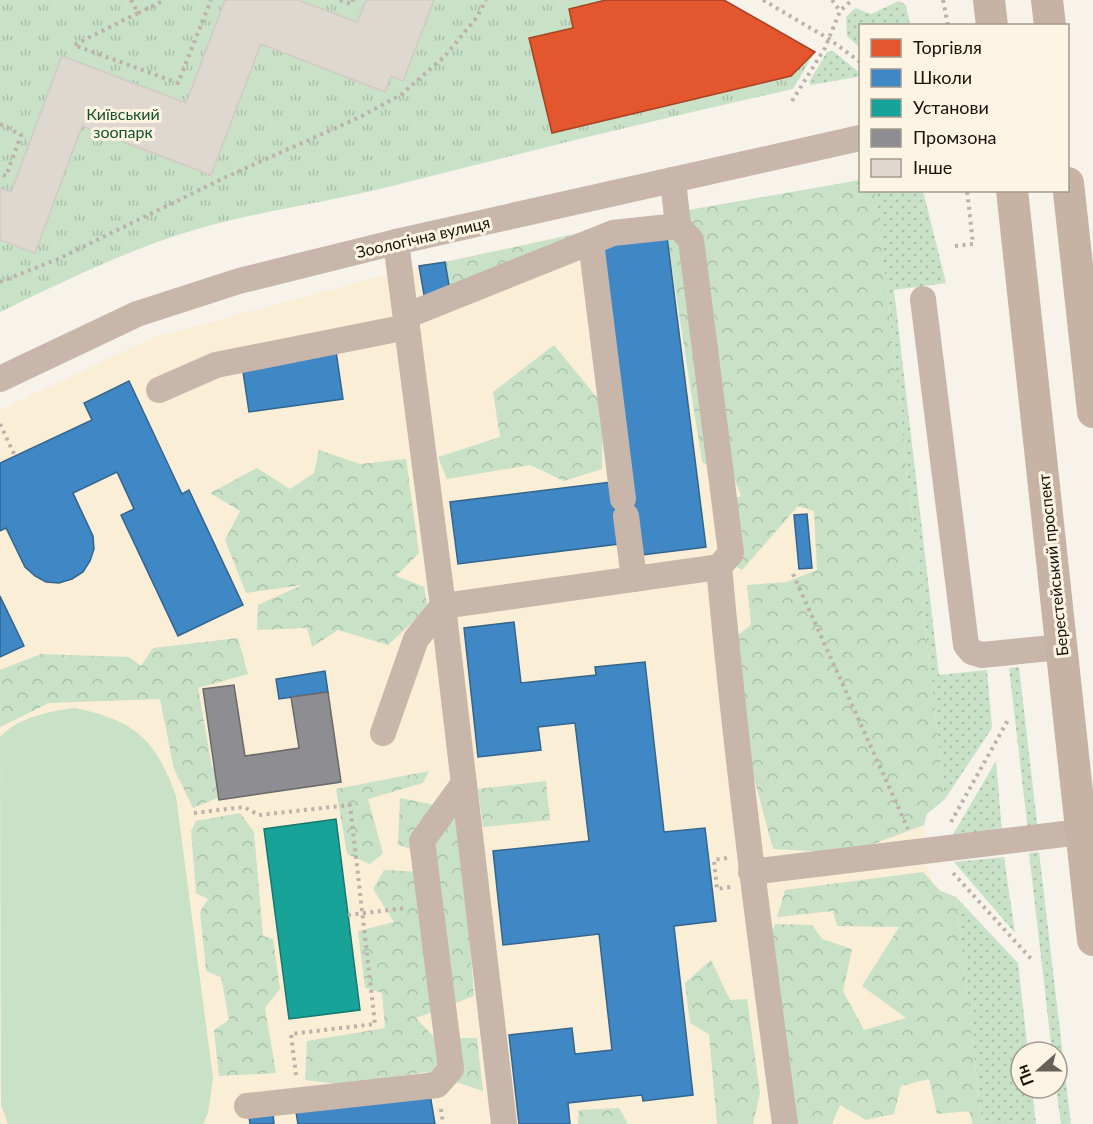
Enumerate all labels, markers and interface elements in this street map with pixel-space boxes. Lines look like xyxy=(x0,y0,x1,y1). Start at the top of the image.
legend xyxy=(859,24,1069,192)
text: Торгівля xyxy=(913,36,982,58)
text: Школи xyxy=(913,66,972,88)
text: Установи xyxy=(913,96,989,118)
park label: Київський зоопарк xyxy=(86,104,160,141)
text: Промзона xyxy=(913,126,996,148)
text: Інше xyxy=(913,156,952,178)
street label: Зоологічна вулиця xyxy=(354,212,492,261)
street label: Берестейський проспект xyxy=(1033,473,1072,657)
north arrow xyxy=(1009,1040,1069,1100)
text: Пн xyxy=(1012,1062,1037,1089)

